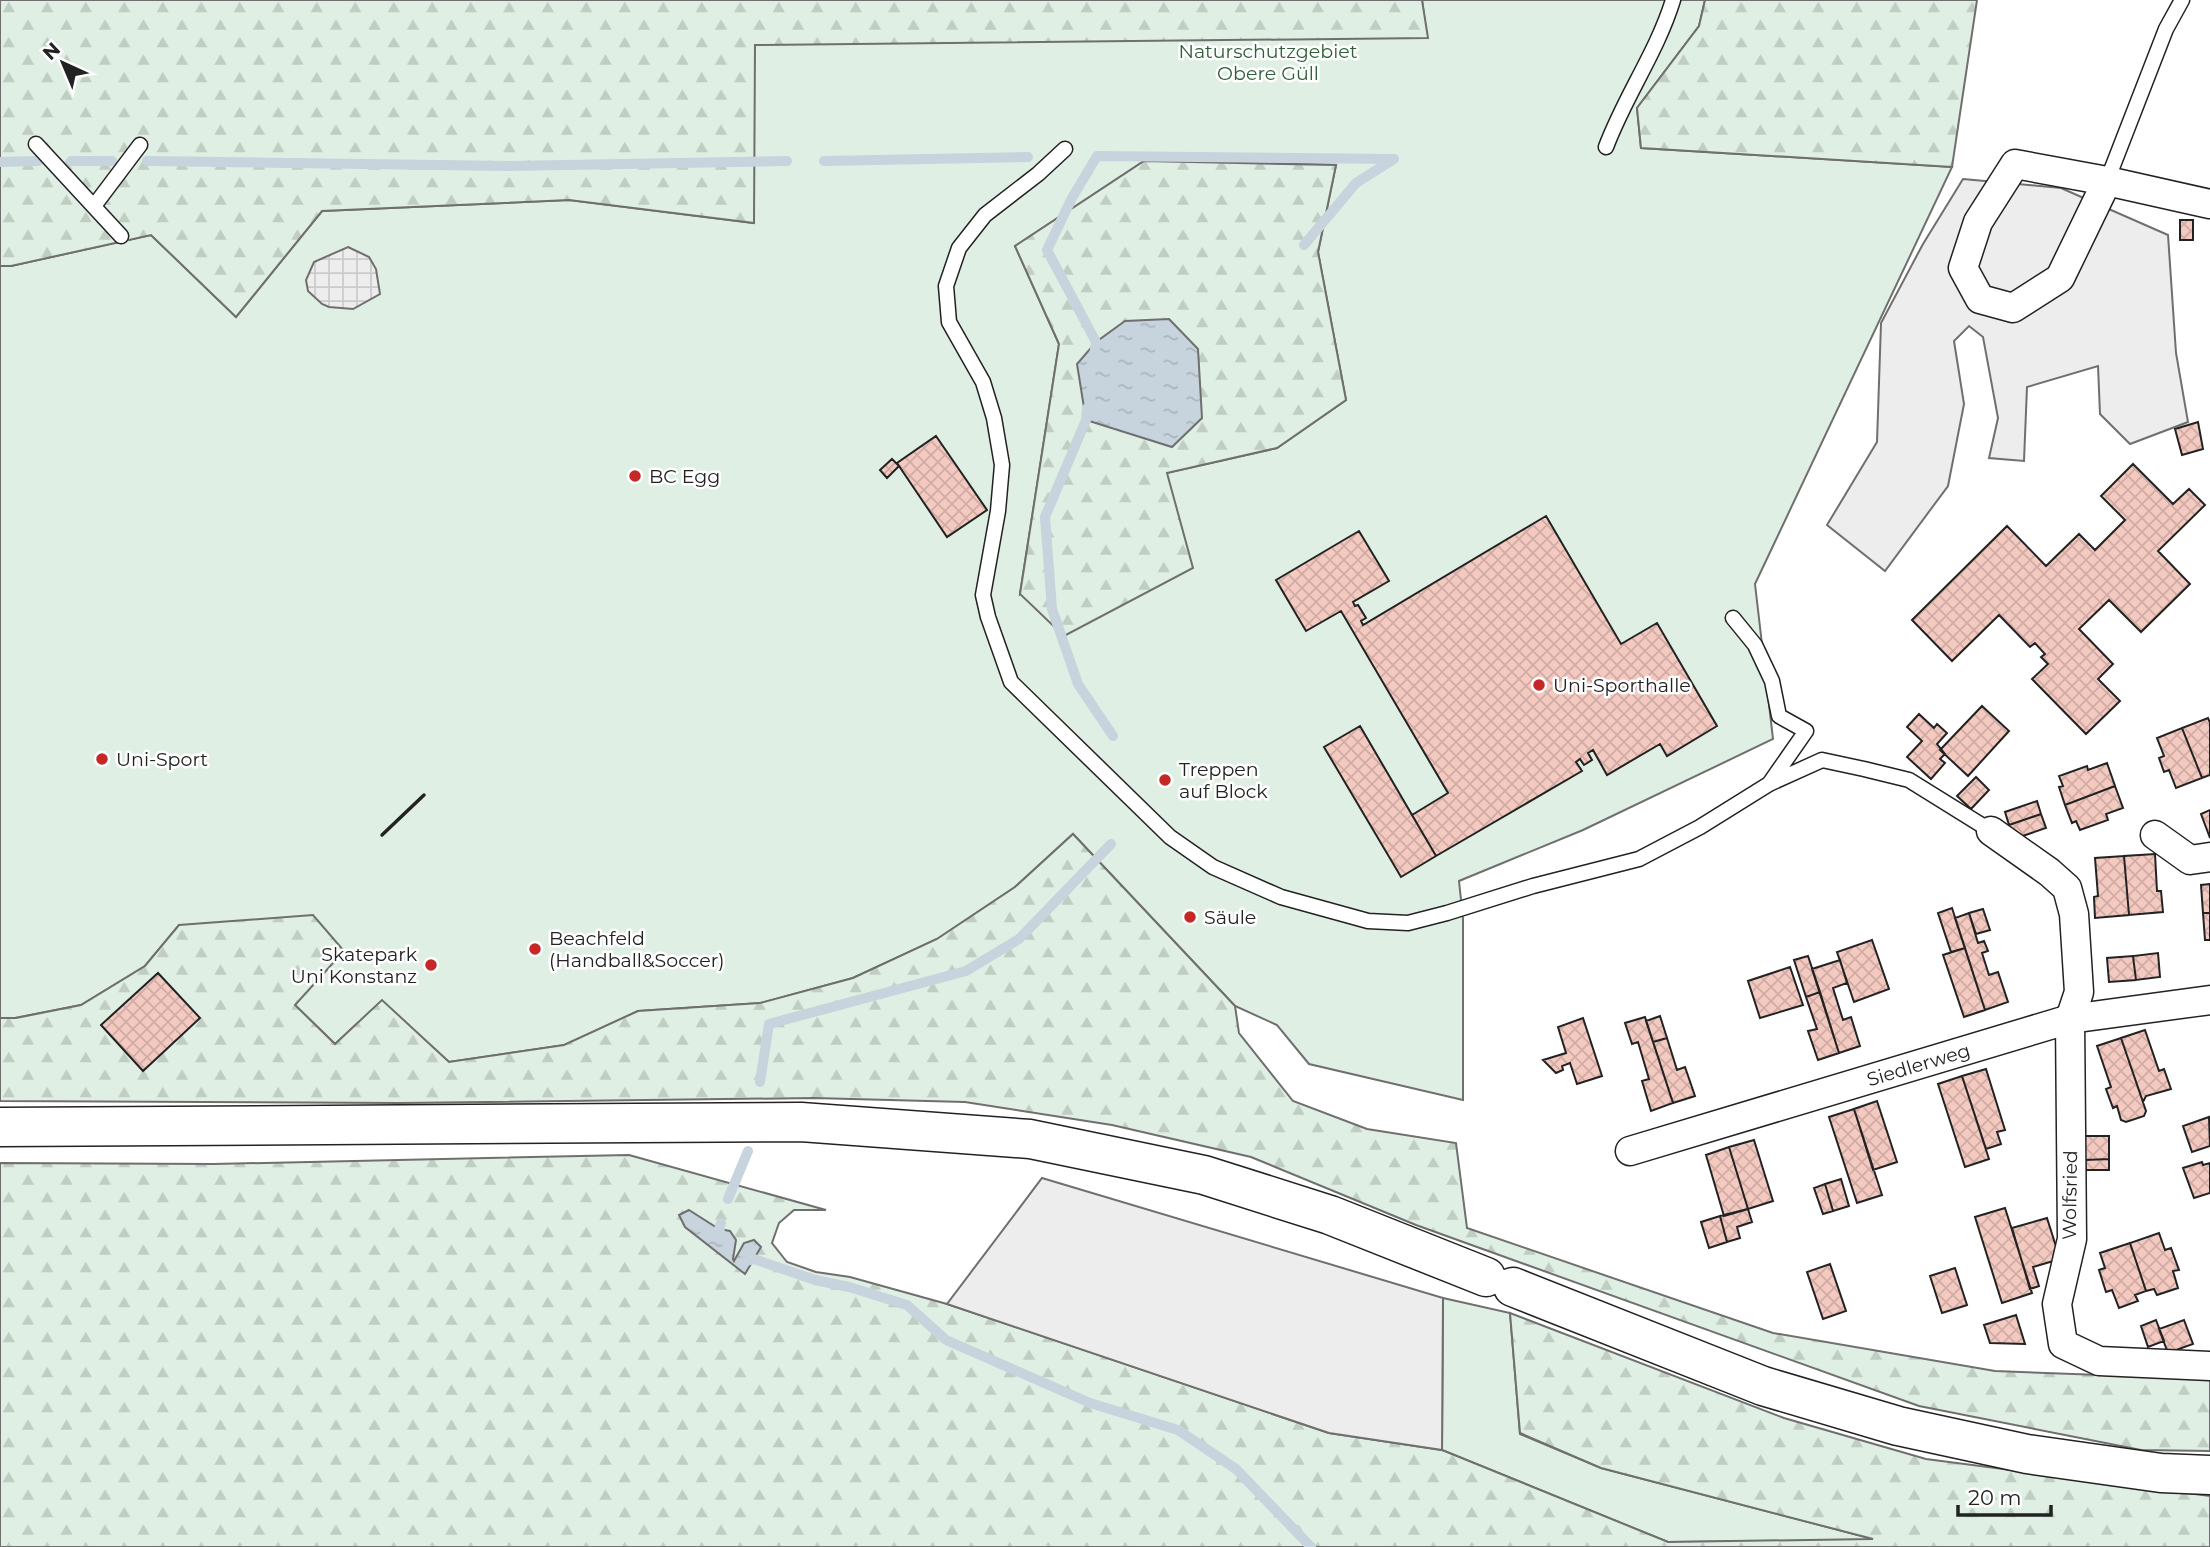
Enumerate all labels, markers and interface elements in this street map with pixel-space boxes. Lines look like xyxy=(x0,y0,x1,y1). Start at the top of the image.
north arrow xyxy=(28,28,98,98)
text: N xyxy=(38,38,65,65)
park label: Naturschutzgebiet Obere Güll xyxy=(1178,40,1358,85)
place label: BC Egg xyxy=(649,465,720,488)
marker: BC Egg xyxy=(627,468,643,484)
place label: Uni-Sporthalle xyxy=(1553,674,1691,697)
marker: Uni-Sporthalle xyxy=(1531,677,1547,693)
place label: Uni-Sport xyxy=(116,748,208,771)
marker: Uni-Sport xyxy=(94,751,110,767)
place label: Treppen auf Block xyxy=(1179,758,1268,803)
marker: Treppen auf Block xyxy=(1157,772,1173,788)
place label: Säule xyxy=(1204,906,1256,929)
marker: Säule xyxy=(1182,909,1198,925)
place label: Beachfeld (Handball&Soccer) xyxy=(549,927,724,972)
marker: Beachfeld (Handball&Soccer) xyxy=(527,941,543,957)
place label: Skatepark Uni Konstanz xyxy=(291,943,418,988)
marker: Skatepark Uni Konstanz xyxy=(423,957,439,973)
street label: Siedlerweg xyxy=(1864,1038,1973,1091)
street label: Wolfsried xyxy=(2058,1150,2082,1240)
scale bar xyxy=(1958,1474,2051,1518)
text: 20 m xyxy=(1968,1485,2022,1510)

